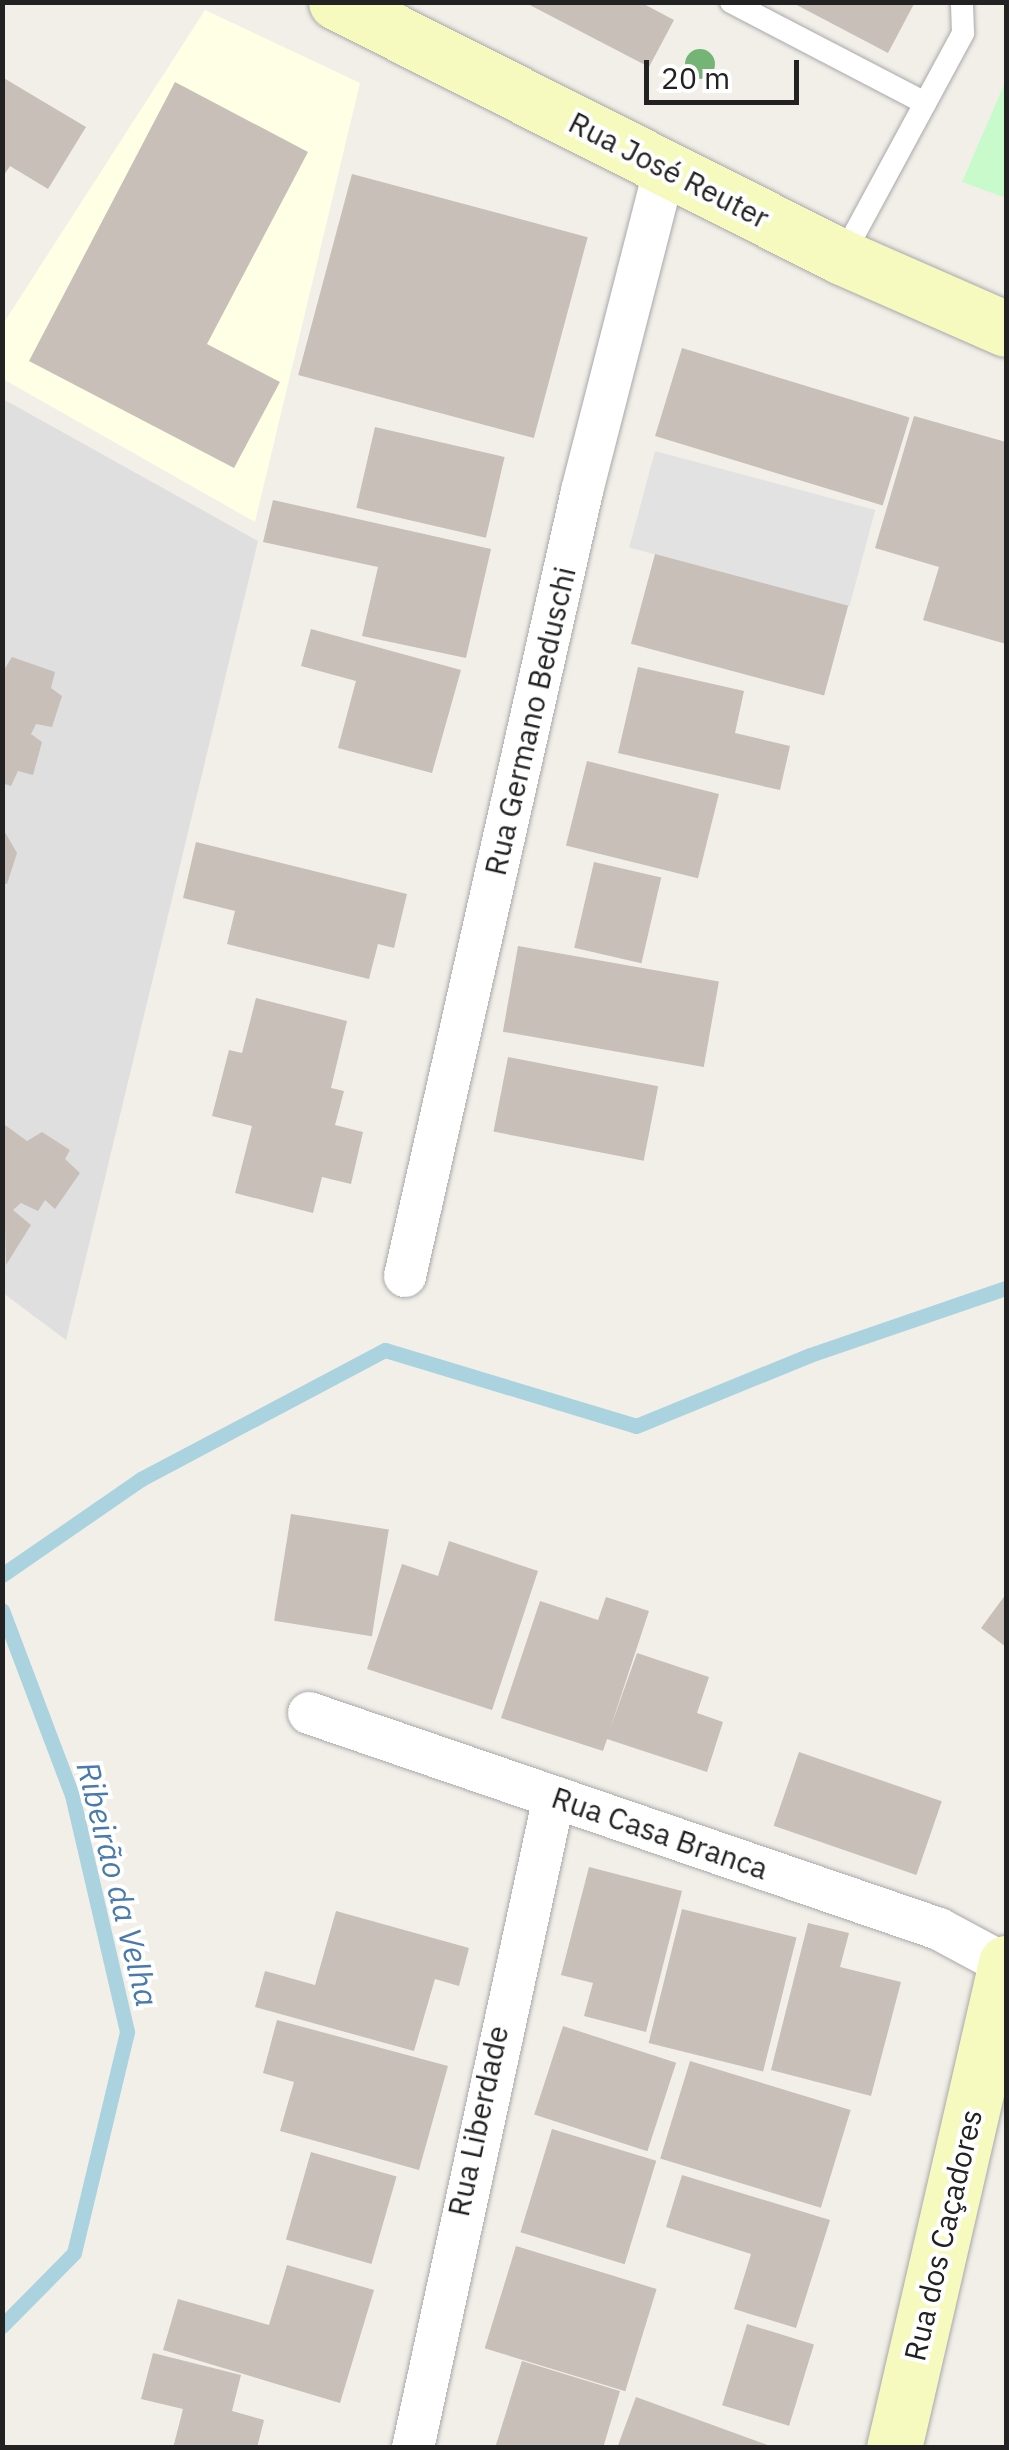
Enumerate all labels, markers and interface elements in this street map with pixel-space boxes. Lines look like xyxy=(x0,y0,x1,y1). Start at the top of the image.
scale bar xyxy=(649,40,804,102)
text: 20 m xyxy=(661,58,730,97)
street label: Rua José Reuter xyxy=(563,104,775,236)
street label: Rua Germano Beduschi xyxy=(477,563,583,879)
water label: Ribeirão da Velha xyxy=(69,1758,167,2010)
street label: Rua Casa Branca xyxy=(547,1779,773,1887)
street label: Rua Liberdade xyxy=(440,2022,516,2220)
street label: Rua dos Caçadores xyxy=(897,2106,989,2364)

